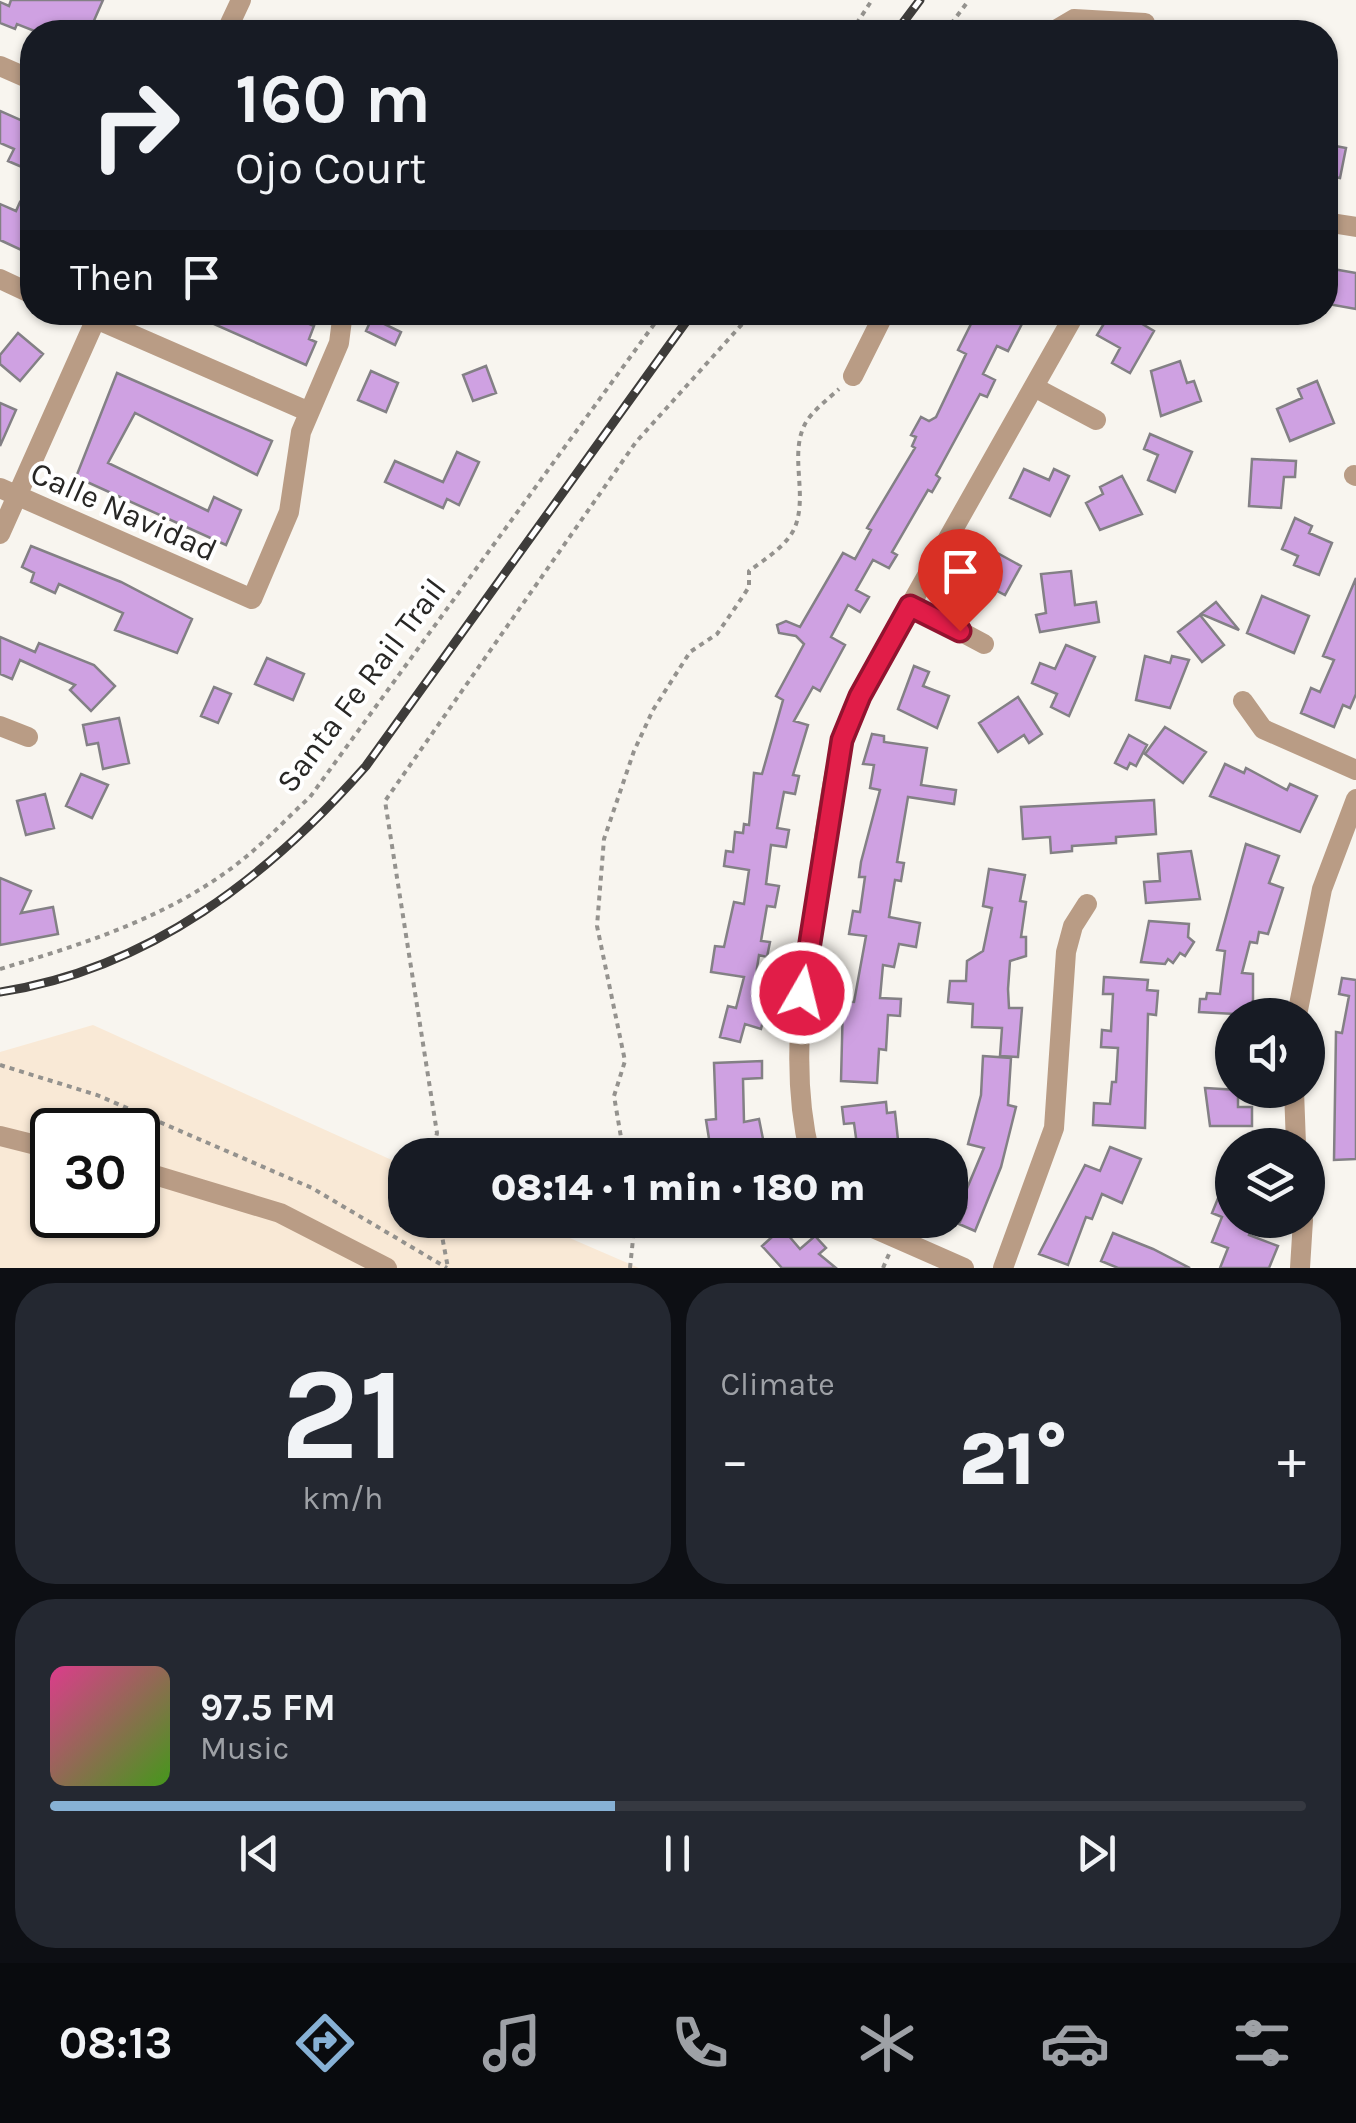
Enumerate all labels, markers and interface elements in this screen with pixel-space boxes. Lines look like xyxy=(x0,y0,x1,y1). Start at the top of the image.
text: 160 m xyxy=(235,58,431,140)
icon: right xyxy=(70,60,200,190)
text: Ojo Court xyxy=(235,142,426,194)
icon: arrive xyxy=(174,250,229,305)
text: Then xyxy=(70,255,154,300)
street label: Calle Navidad xyxy=(25,454,223,569)
pin xyxy=(918,529,1003,632)
icon: arrive xyxy=(933,544,988,599)
street label: Santa Fe Rail Trail xyxy=(269,571,454,800)
position arrow xyxy=(750,941,854,1045)
map controls xyxy=(1215,998,1325,1238)
button: sound xyxy=(1215,998,1325,1108)
speed limit sign: 30 xyxy=(30,1108,160,1238)
button: layers xyxy=(1215,1128,1325,1238)
text: 08:14 · 1 min · 180 m xyxy=(491,1165,865,1210)
text: 21 xyxy=(280,1339,405,1491)
text: Climate xyxy=(721,1366,835,1403)
text: 21° xyxy=(959,1415,1068,1503)
text: − xyxy=(721,1428,749,1492)
text: + xyxy=(1277,1428,1306,1492)
text: km/h xyxy=(302,1480,383,1517)
text: 97.5 FM xyxy=(200,1685,336,1730)
text: Music xyxy=(200,1730,289,1767)
icon: previous xyxy=(232,1826,287,1881)
icon: pause xyxy=(650,1826,705,1881)
icon: next xyxy=(1069,1826,1124,1881)
icon: directions xyxy=(290,2008,360,2078)
icon: music xyxy=(477,2008,547,2078)
icon: phone xyxy=(665,2008,735,2078)
icon: climate xyxy=(852,2008,922,2078)
icon: car xyxy=(1040,2008,1110,2078)
icon: filters xyxy=(1227,2008,1297,2078)
text: 08:13 xyxy=(59,2017,172,2069)

